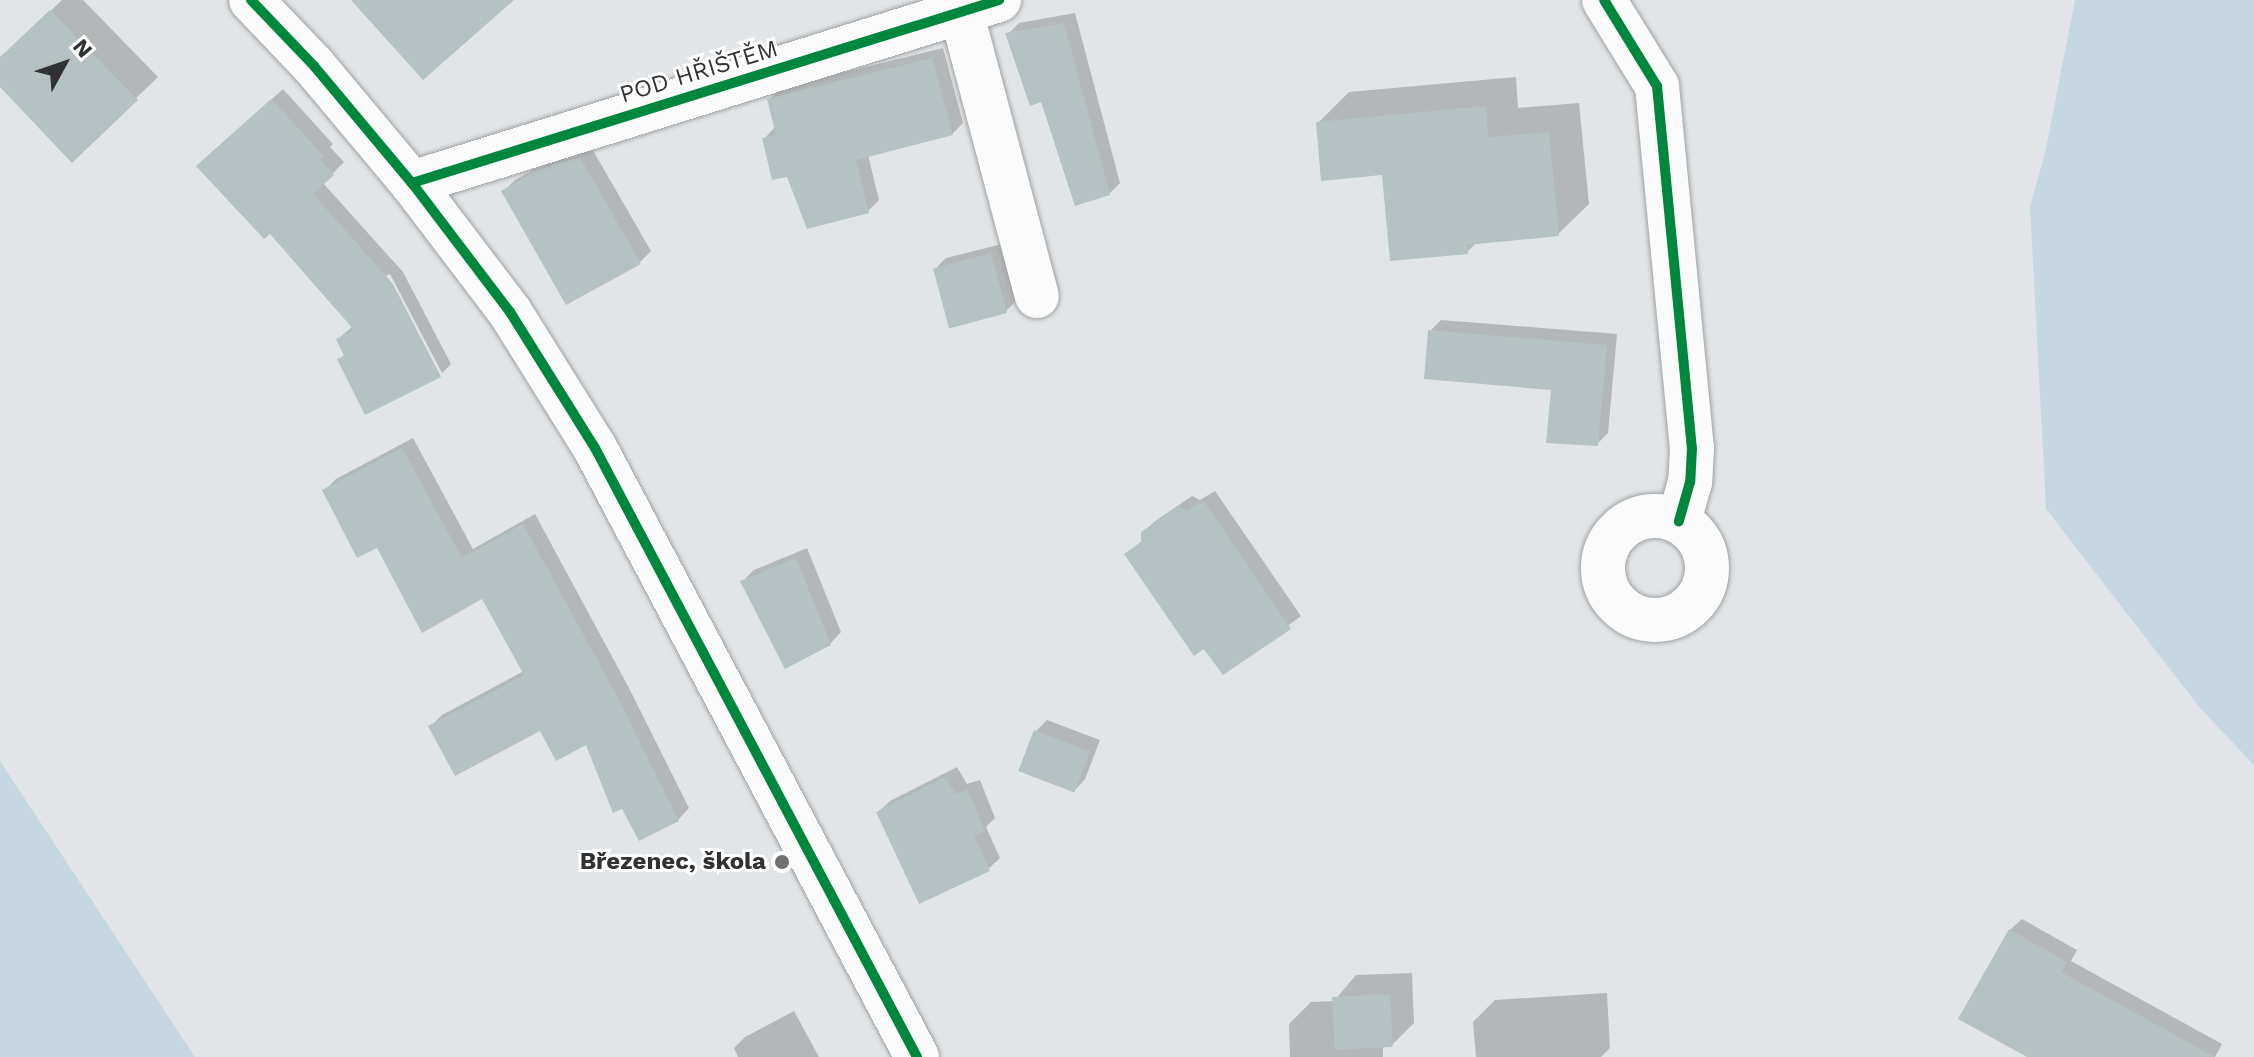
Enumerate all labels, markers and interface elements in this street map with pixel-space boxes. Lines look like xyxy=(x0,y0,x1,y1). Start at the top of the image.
north arrow xyxy=(24,24,104,104)
text: N xyxy=(68,34,98,63)
street label: POD HŘIŠTĚM xyxy=(617,34,781,110)
place label: Březenec, škola xyxy=(580,848,766,876)
marker: Březenec, škola xyxy=(773,853,791,871)

